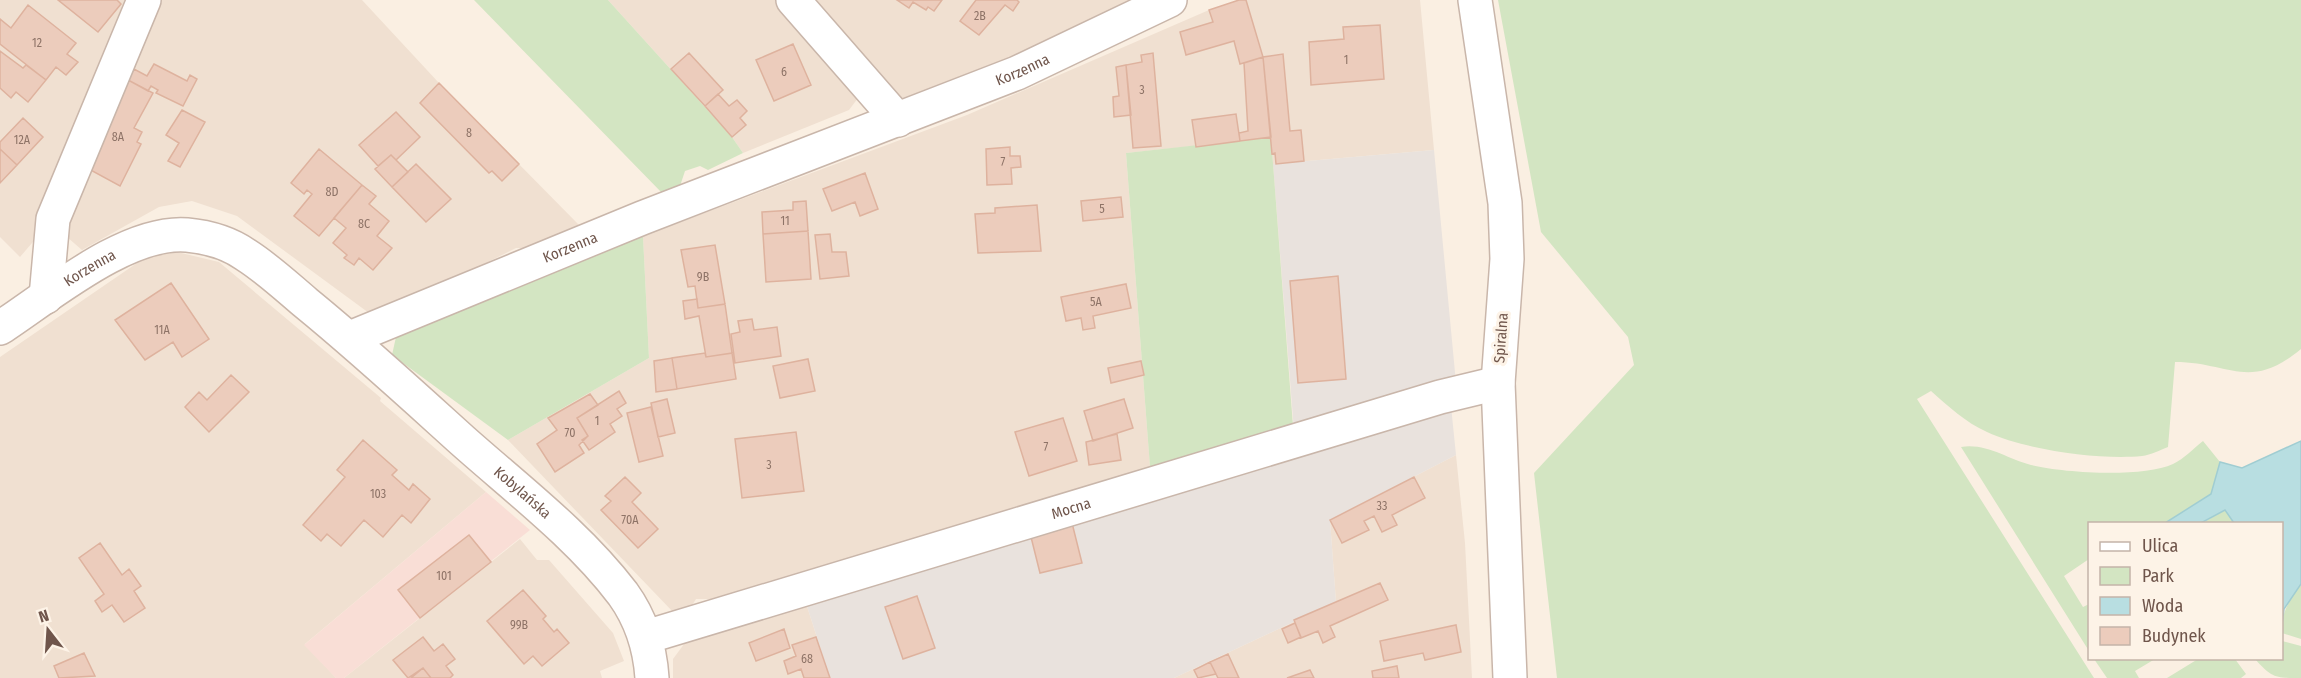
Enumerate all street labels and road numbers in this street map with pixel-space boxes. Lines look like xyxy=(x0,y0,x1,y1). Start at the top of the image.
street label: Korzenna xyxy=(993,50,1052,89)
street label: Korzenna xyxy=(540,228,600,267)
street label: Korzenna xyxy=(60,246,119,290)
street label: Spiralna xyxy=(1490,312,1512,364)
street label: Kobylańska xyxy=(490,463,555,522)
street label: Mocna xyxy=(1049,494,1093,523)

